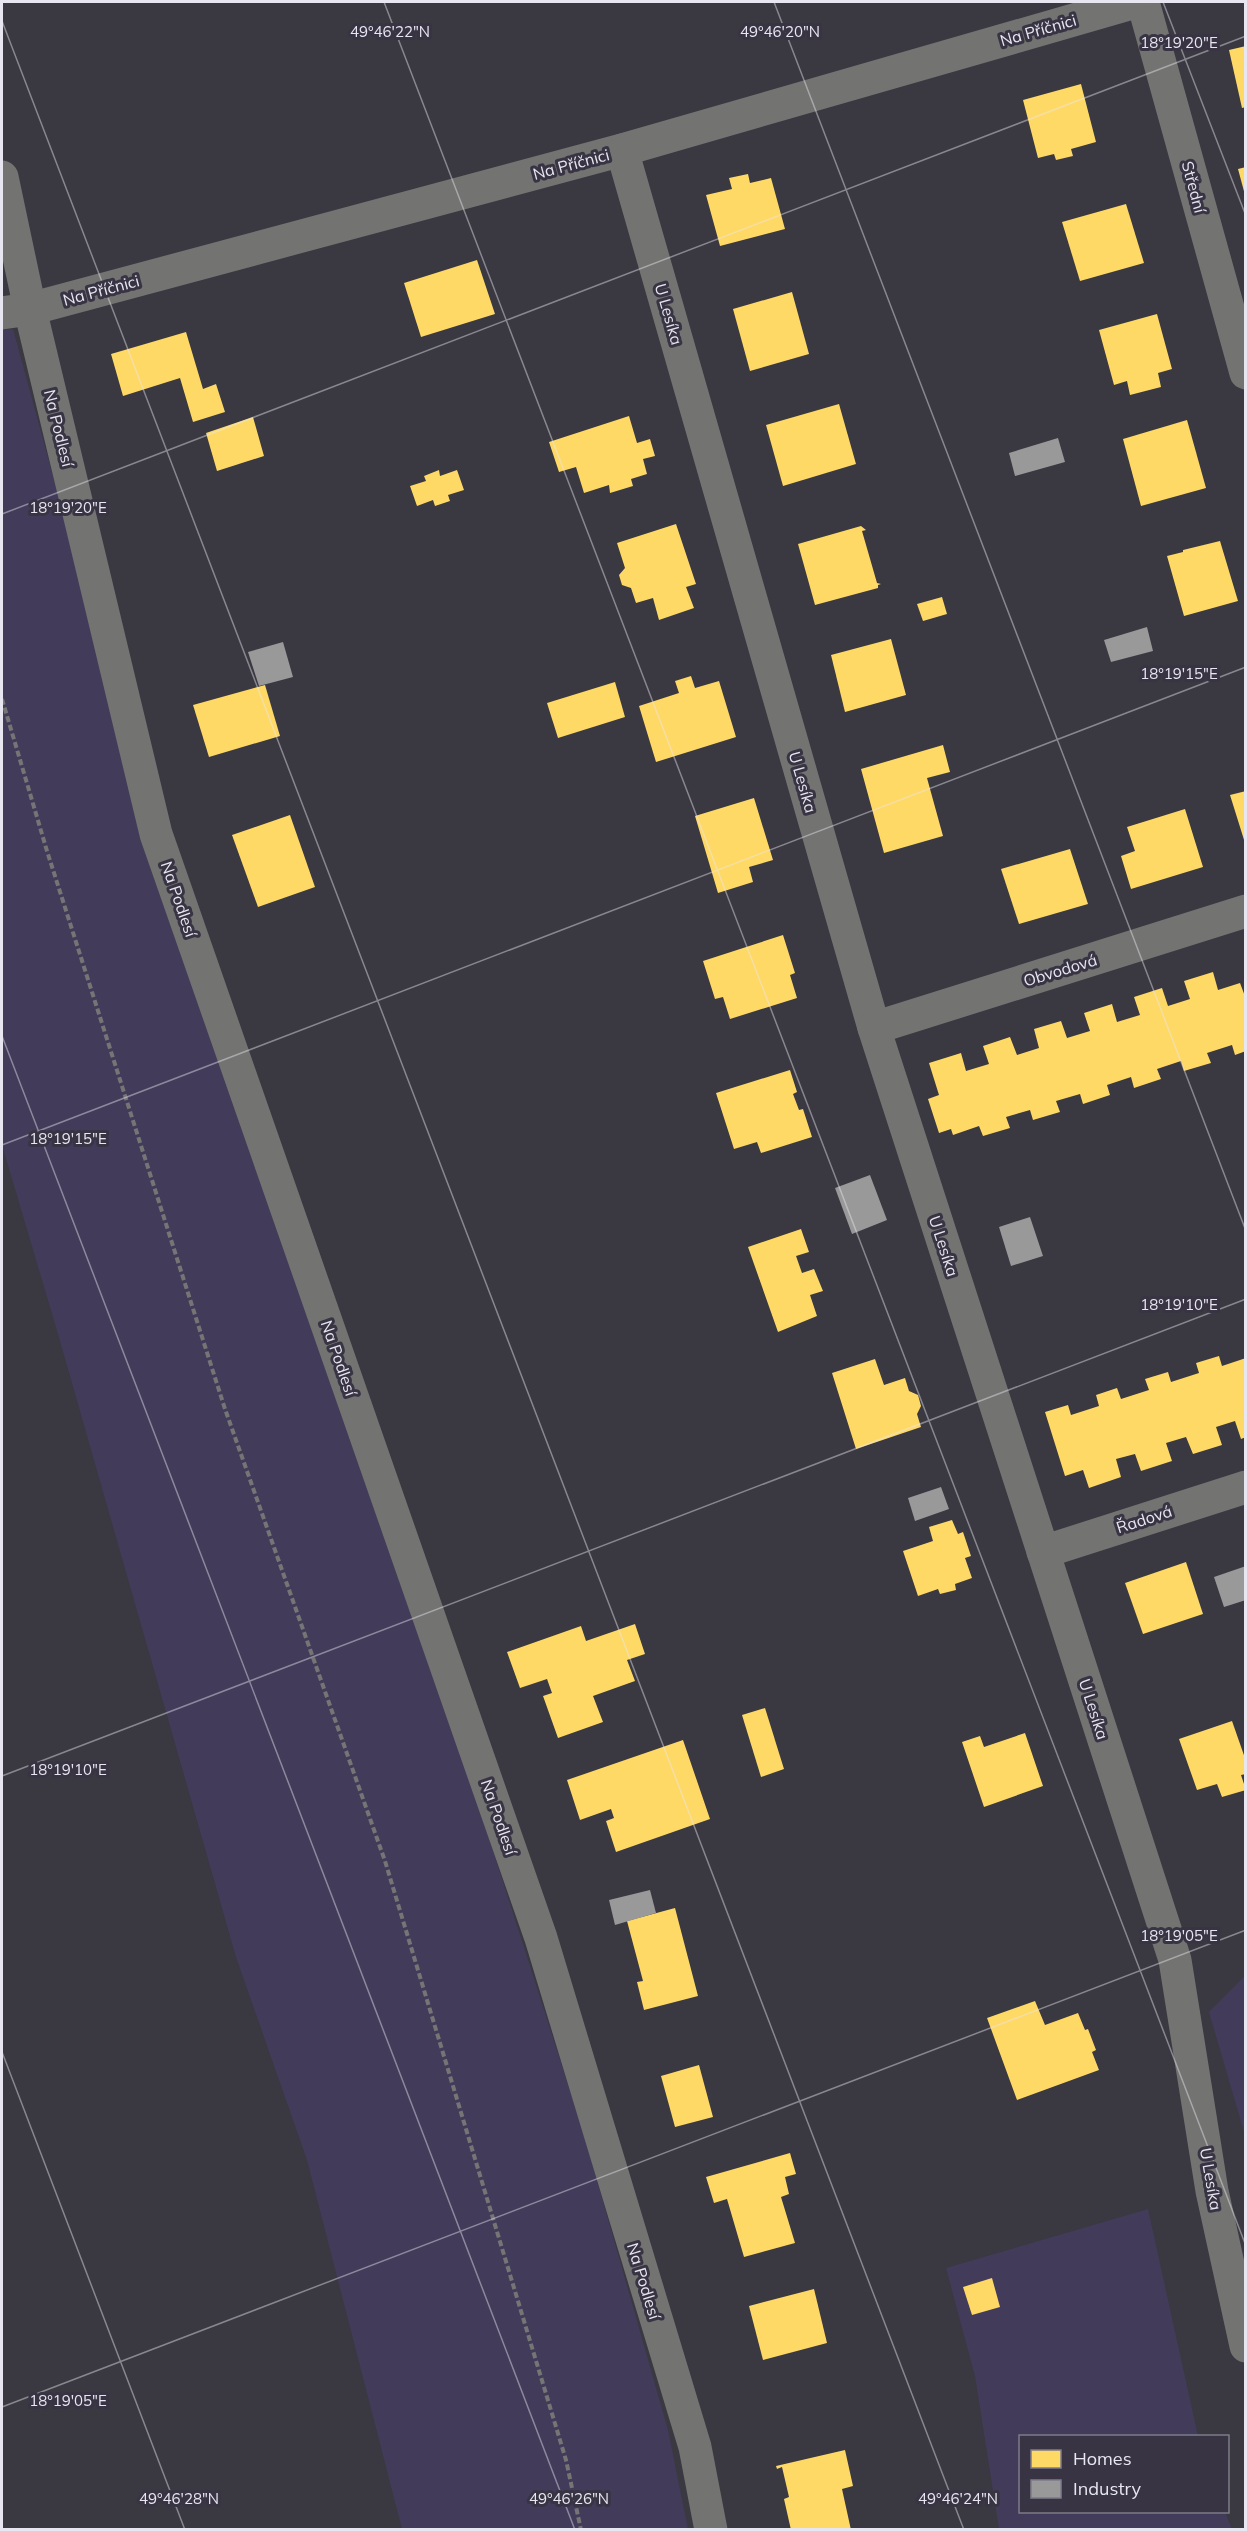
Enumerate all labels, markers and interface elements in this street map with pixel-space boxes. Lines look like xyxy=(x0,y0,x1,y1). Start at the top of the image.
street label: Na Příčnici xyxy=(998,10,1078,50)
text: 49°46'22"N xyxy=(350,22,430,41)
text: 49°46'20"N xyxy=(740,22,820,41)
text: 18°19'20"E xyxy=(1140,33,1218,52)
street label: Na Příčnici xyxy=(531,144,611,184)
street label: Střední xyxy=(1178,159,1211,216)
street label: Na Příčnici xyxy=(61,270,141,310)
street label: U Lesíka xyxy=(651,281,687,347)
street label: Na Podlesí xyxy=(40,387,79,470)
text: 18°19'20"E xyxy=(29,498,107,517)
text: 18°19'15"E xyxy=(1140,664,1218,683)
street label: U Lesíka xyxy=(785,749,821,815)
street label: Na Podlesí xyxy=(157,858,202,941)
street label: Obvodová xyxy=(1021,949,1099,991)
text: 18°19'15"E xyxy=(29,1129,107,1148)
street label: U Lesíka xyxy=(925,1213,963,1279)
text: 18°19'10"E xyxy=(1140,1295,1218,1314)
street label: Na Podlesí xyxy=(317,1317,362,1400)
street label: Řadová xyxy=(1114,1501,1174,1537)
street label: U Lesíka xyxy=(1075,1676,1113,1742)
text: 18°19'10"E xyxy=(29,1760,107,1779)
street label: Na Podlesí xyxy=(477,1776,522,1859)
text: 18°19'05"E xyxy=(1140,1926,1218,1945)
street label: U Lesíka xyxy=(1196,2146,1226,2212)
street label: Na Podlesí xyxy=(623,2240,665,2323)
text: 18°19'05"E xyxy=(29,2391,107,2410)
legend xyxy=(1019,2435,1229,2513)
text: Homes xyxy=(1073,2447,1132,2470)
text: Industry xyxy=(1073,2477,1142,2500)
text: 49°46'28"N xyxy=(139,2489,219,2508)
text: 49°46'26"N xyxy=(529,2489,609,2508)
text: 49°46'24"N xyxy=(918,2489,998,2508)

